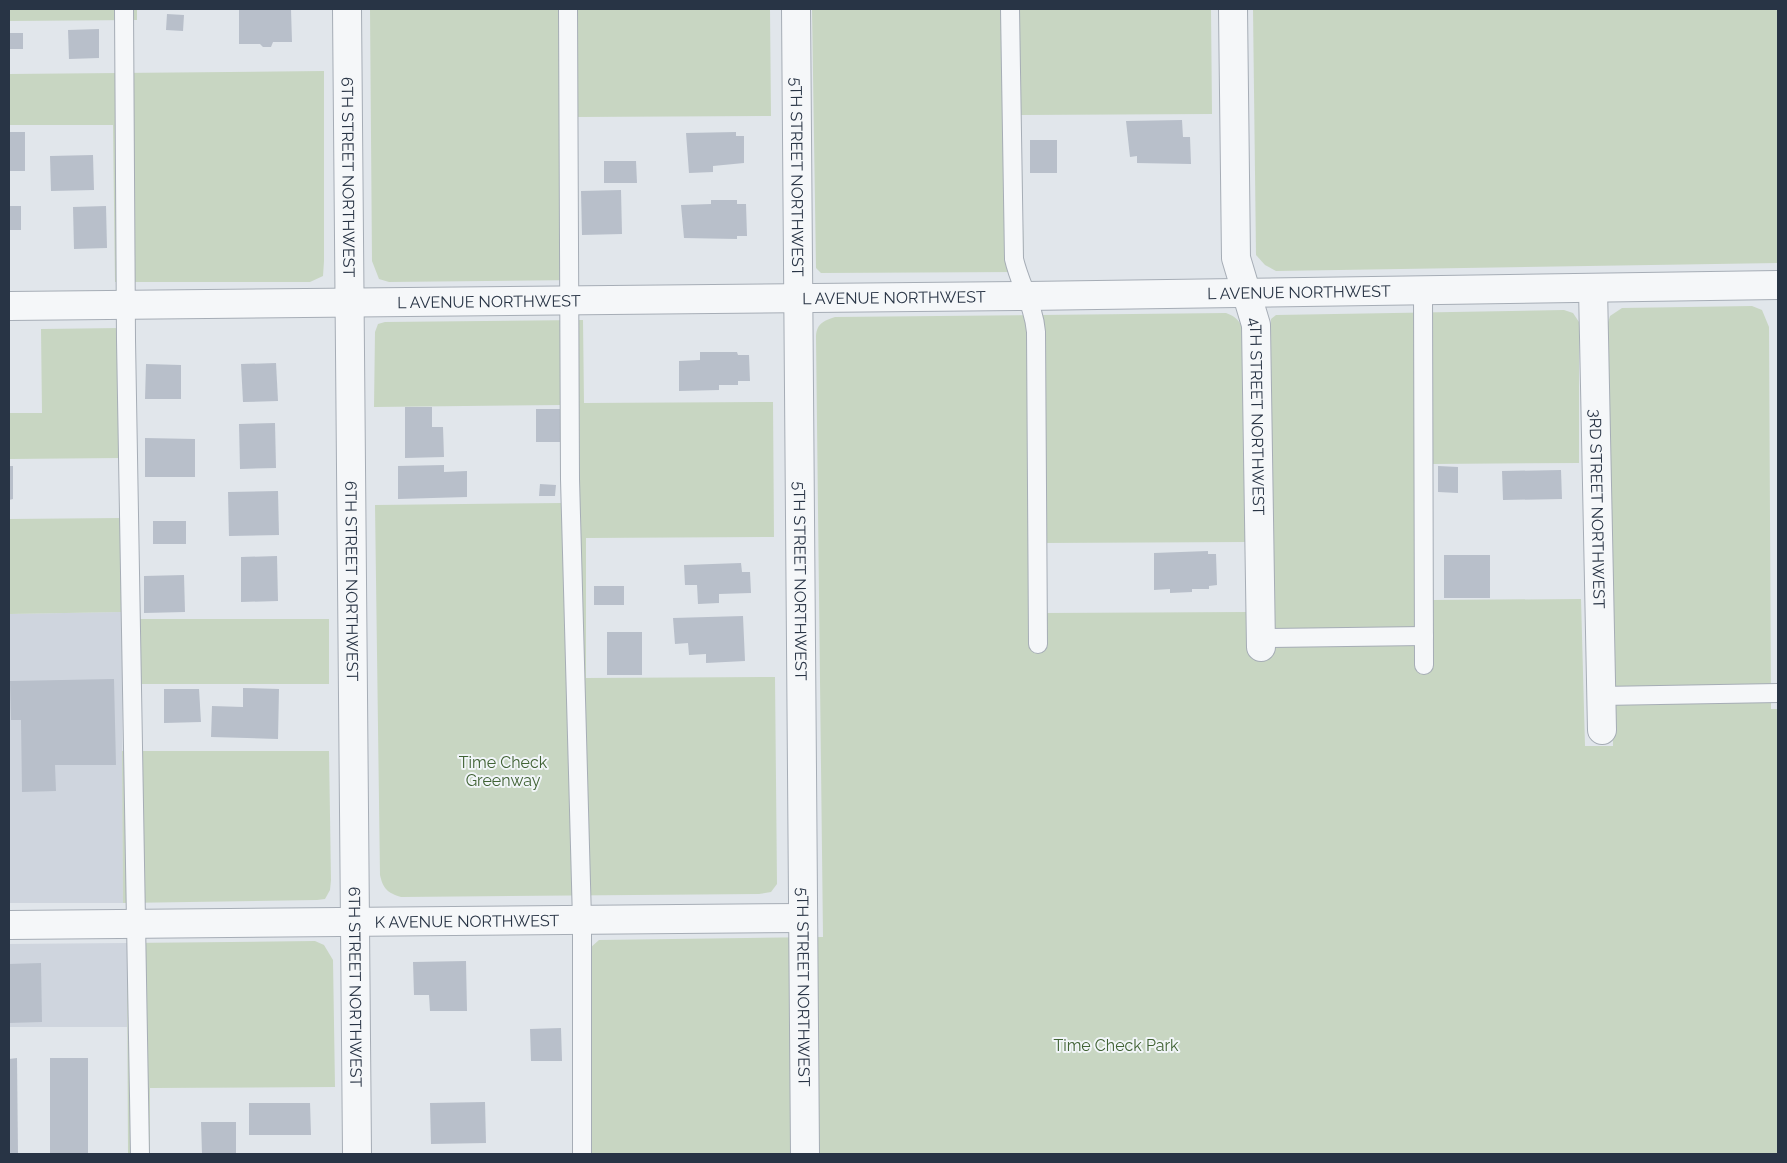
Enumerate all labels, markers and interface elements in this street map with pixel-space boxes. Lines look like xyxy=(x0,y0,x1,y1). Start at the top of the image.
street label: 6TH STREET NORTHWEST xyxy=(338,77,359,277)
street label: 5TH STREET NORTHWEST xyxy=(787,77,808,277)
street label: L AVENUE NORTHWEST xyxy=(1207,281,1391,303)
street label: L AVENUE NORTHWEST xyxy=(802,287,986,308)
street label: L AVENUE NORTHWEST xyxy=(397,291,581,312)
street label: 4TH STREET NORTHWEST xyxy=(1245,314,1268,516)
street label: 3RD STREET NORTHWEST xyxy=(1586,409,1609,609)
street label: 6TH STREET NORTHWEST xyxy=(342,481,362,681)
street label: 5TH STREET NORTHWEST xyxy=(790,481,811,681)
park label: Time Check Greenway xyxy=(459,753,548,790)
street label: 6TH STREET NORTHWEST xyxy=(345,887,366,1087)
street label: 5TH STREET NORTHWEST xyxy=(793,887,814,1087)
street label: K AVENUE NORTHWEST xyxy=(375,911,560,931)
park label: Time Check Park xyxy=(1053,1036,1179,1055)

